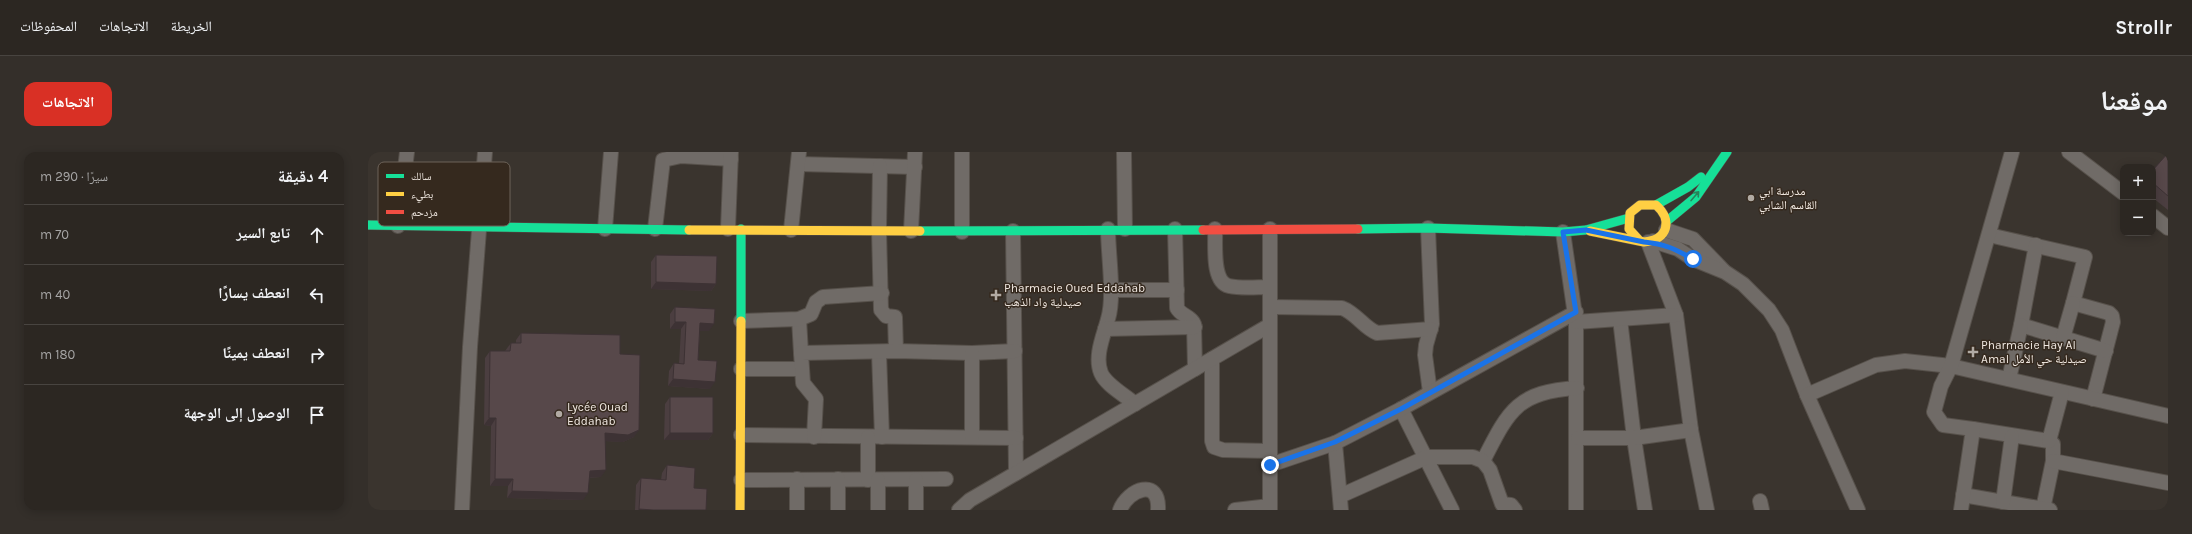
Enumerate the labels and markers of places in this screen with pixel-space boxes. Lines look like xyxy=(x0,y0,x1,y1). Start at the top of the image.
place label: مدرسة ابي القاسم الشابي xyxy=(1759,184,1817,215)
marker: مدرسة ابي القاسم الشابي xyxy=(1746,193,1756,203)
place label: Pharmacie Oued Eddahab صيدلية واد الذهب xyxy=(1004,281,1145,309)
marker: Pharmacie Oued Eddahab صيدلية واد الذهب xyxy=(991,290,1001,300)
place label: Pharmacie Hay Al Amal صيدلية حي الأمل xyxy=(1981,338,2087,369)
marker: Pharmacie Hay Al Amal صيدلية حي الأمل xyxy=(1968,347,1978,357)
place label: Lycée Ouad Eddahab xyxy=(567,400,628,428)
marker: Lycée Ouad Eddahab xyxy=(554,409,564,419)

